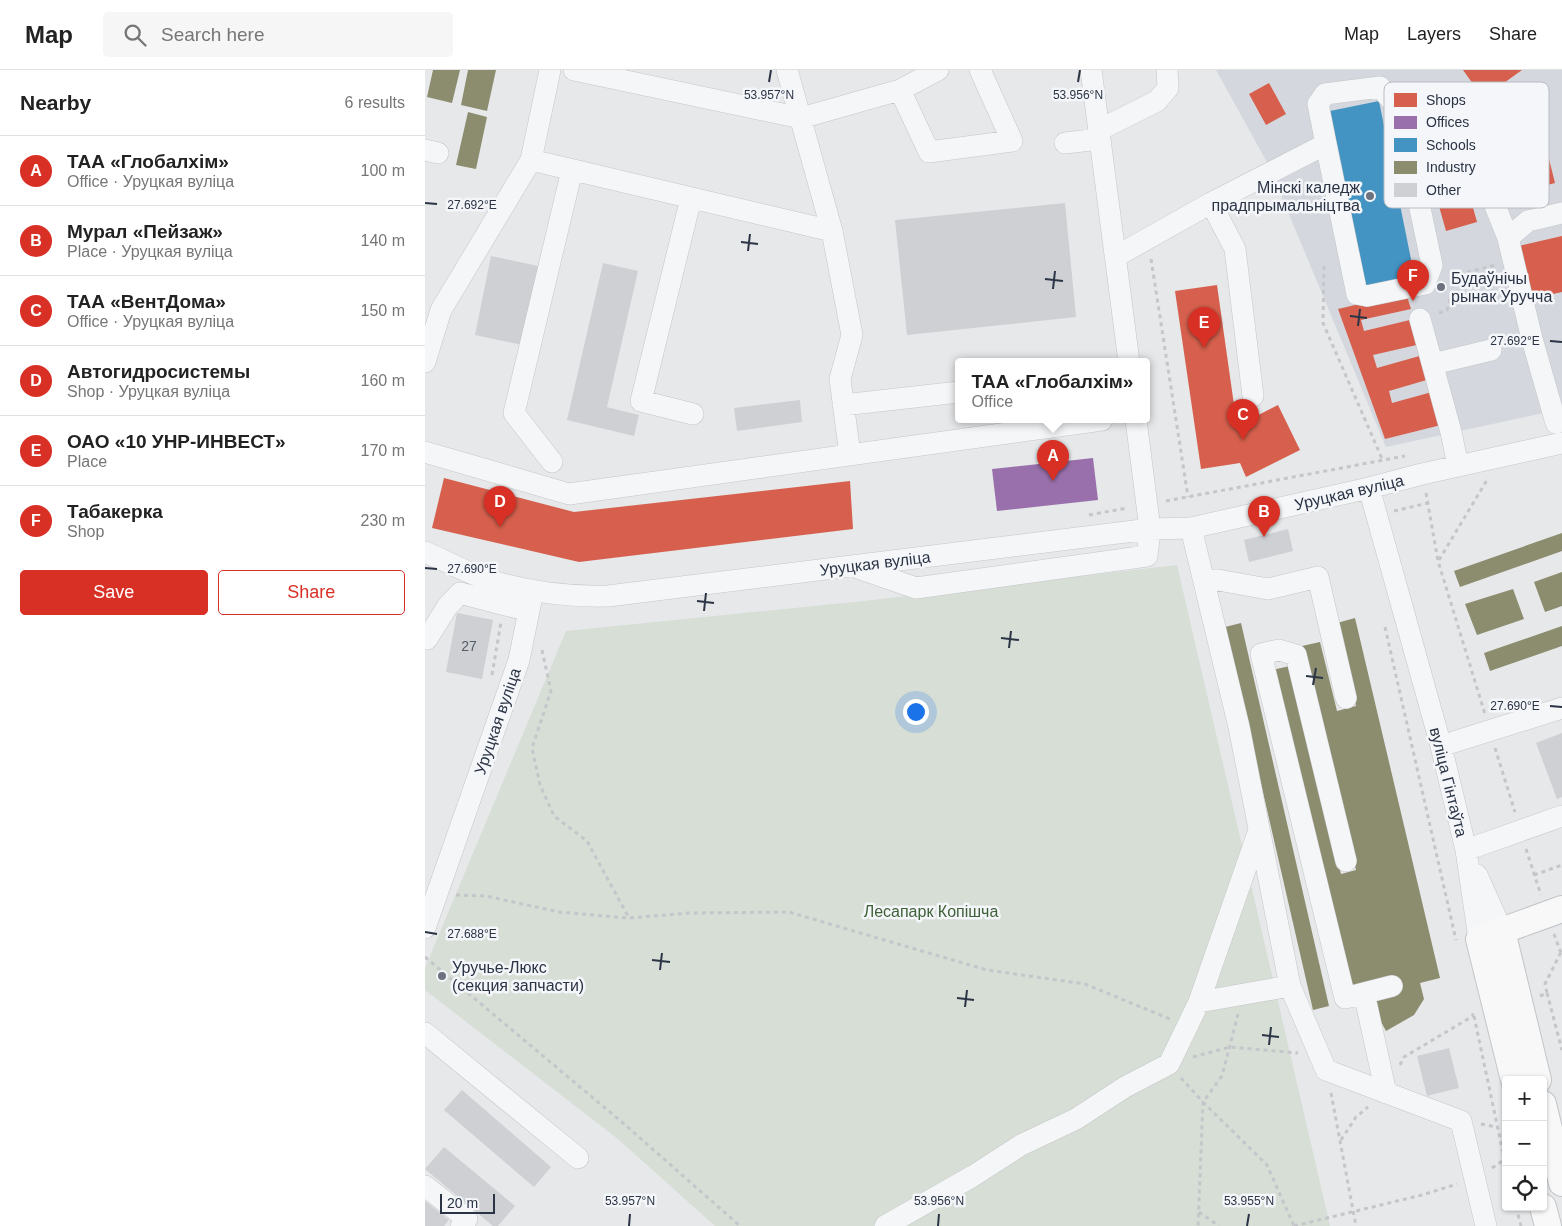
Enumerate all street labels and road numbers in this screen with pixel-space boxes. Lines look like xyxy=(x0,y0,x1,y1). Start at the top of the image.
street label: Уруцкая вуліца xyxy=(1293,472,1405,513)
street label: Уруцкая вуліца xyxy=(819,548,932,579)
street label: Уруцкая вуліца xyxy=(471,666,524,777)
street label: вуліца Гінтаўта xyxy=(1427,726,1470,839)

